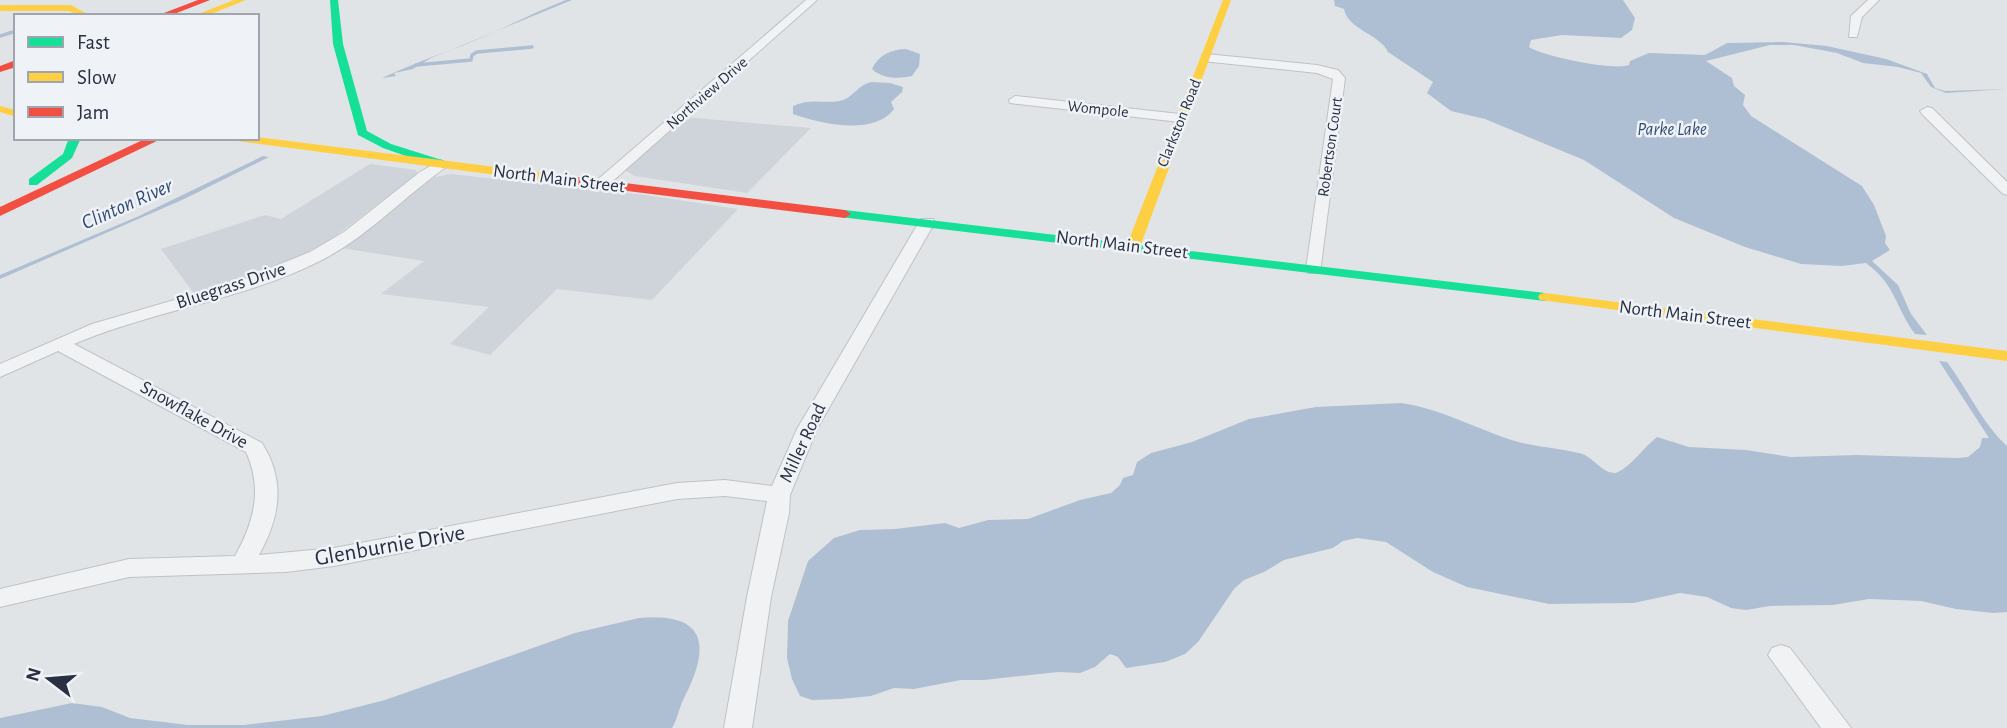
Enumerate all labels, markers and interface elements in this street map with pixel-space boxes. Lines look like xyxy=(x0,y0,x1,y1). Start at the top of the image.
legend xyxy=(14,14,259,140)
text: Fast xyxy=(77,32,110,53)
street label: Northview Drive xyxy=(664,54,750,132)
text: Slow xyxy=(77,67,116,88)
street label: Clarkston Road xyxy=(1154,77,1204,169)
street label: Robertson Court xyxy=(1315,96,1345,198)
street label: Wompole xyxy=(1067,98,1129,120)
text: Jam xyxy=(77,102,109,123)
water label: Parke Lake xyxy=(1637,121,1707,139)
street label: North Main Street xyxy=(492,161,626,197)
water label: Clinton River xyxy=(78,174,177,233)
street label: North Main Street xyxy=(1055,227,1189,263)
street label: Bluegrass Drive xyxy=(174,259,288,313)
street label: North Main Street xyxy=(1618,297,1752,333)
street label: Snowflake Drive xyxy=(137,378,251,452)
street label: Miller Road xyxy=(776,400,830,485)
street label: Glenburnie Drive xyxy=(313,521,467,571)
north arrow xyxy=(14,644,84,714)
text: N xyxy=(23,666,45,684)

